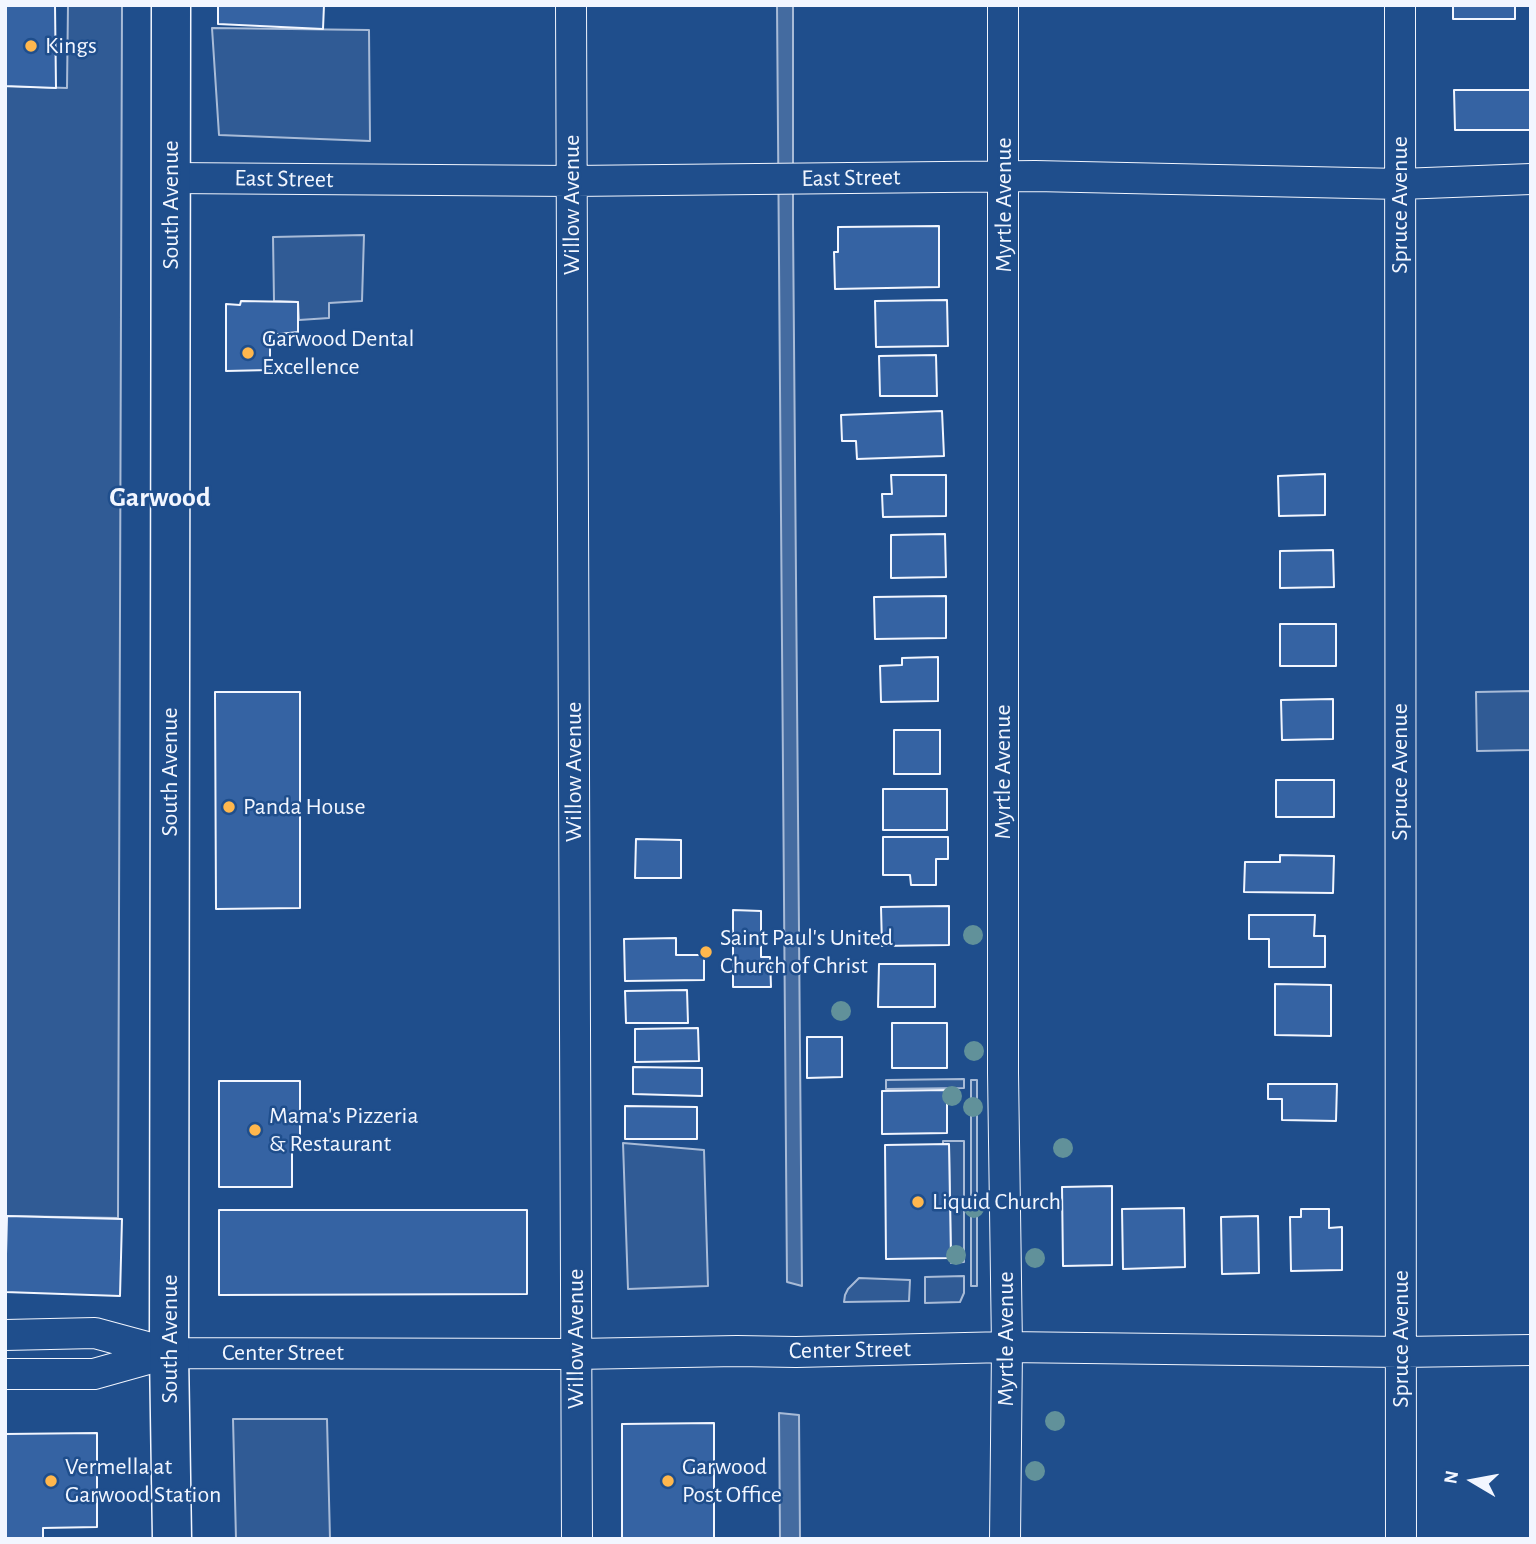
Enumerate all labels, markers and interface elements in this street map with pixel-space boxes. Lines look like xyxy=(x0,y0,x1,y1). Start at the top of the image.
place label: Kings xyxy=(45,32,97,60)
marker: Kings xyxy=(23,38,39,54)
street label: Willow Avenue xyxy=(558,135,586,275)
street label: Spruce Avenue xyxy=(1386,136,1414,274)
street label: Myrtle Avenue xyxy=(990,137,1018,273)
street label: South Avenue xyxy=(157,141,185,269)
street label: East Street xyxy=(801,163,901,193)
street label: East Street xyxy=(234,164,334,194)
place label: Garwood Dental Excellence xyxy=(262,325,414,381)
marker: Garwood Dental Excellence xyxy=(240,345,256,361)
district label: Garwood xyxy=(109,481,211,515)
street label: Willow Avenue xyxy=(560,702,588,842)
street label: Spruce Avenue xyxy=(1386,703,1414,841)
street label: Myrtle Avenue xyxy=(989,704,1017,840)
street label: South Avenue xyxy=(156,708,184,836)
place label: Panda House xyxy=(243,793,365,821)
marker: Panda House xyxy=(221,799,237,815)
place label: Saint Paul's United Church of Christ xyxy=(720,924,893,980)
marker: Saint Paul's United Church of Christ xyxy=(698,944,714,960)
place label: Mama's Pizzeria & Restaurant xyxy=(269,1102,418,1158)
marker: Mama's Pizzeria & Restaurant xyxy=(247,1122,263,1138)
place label: Liquid Church xyxy=(932,1188,1061,1216)
marker: Liquid Church xyxy=(910,1194,926,1210)
street label: Willow Avenue xyxy=(562,1269,590,1409)
street label: Spruce Avenue xyxy=(1387,1270,1415,1408)
street label: Myrtle Avenue xyxy=(992,1271,1020,1407)
street label: South Avenue xyxy=(156,1275,184,1403)
street label: Center Street xyxy=(789,1335,911,1365)
street label: Center Street xyxy=(222,1339,344,1367)
north arrow xyxy=(1438,1446,1508,1516)
place label: Vermella at Garwood Station xyxy=(65,1453,221,1509)
place label: Garwood Post Office xyxy=(682,1453,782,1509)
text: N xyxy=(1441,1469,1462,1485)
marker: Vermella at Garwood Station xyxy=(43,1473,59,1489)
marker: Garwood Post Office xyxy=(660,1473,676,1489)

